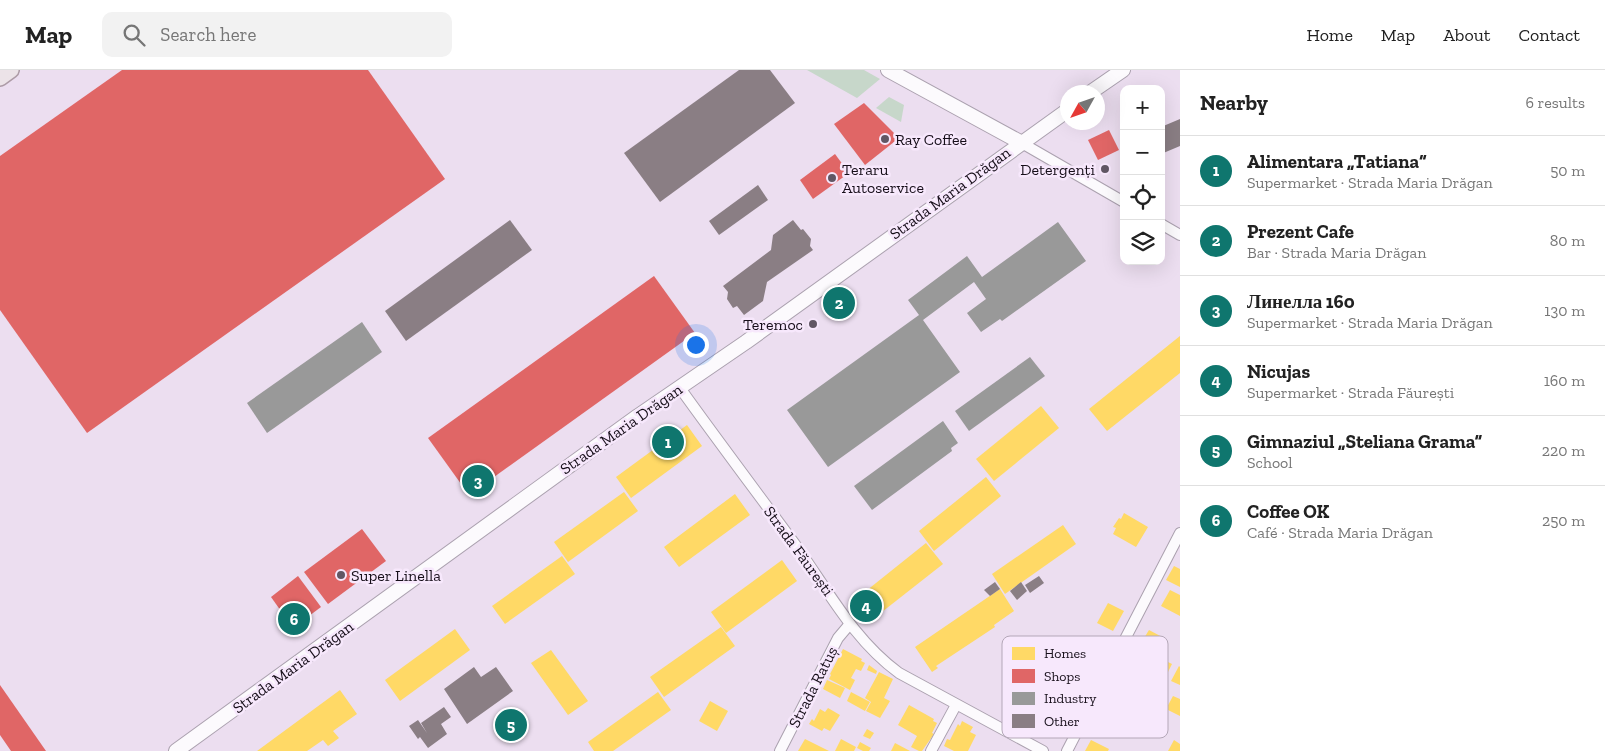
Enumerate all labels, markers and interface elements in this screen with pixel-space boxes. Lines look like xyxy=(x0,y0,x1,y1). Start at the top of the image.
search box xyxy=(102,12,452,57)
text: Map xyxy=(25,20,72,49)
icon: search xyxy=(120,21,148,49)
text: Search here xyxy=(160,23,257,46)
text: Home xyxy=(1306,24,1353,46)
text: Map xyxy=(1381,24,1415,46)
text: About xyxy=(1443,24,1490,46)
text: Contact xyxy=(1518,24,1580,46)
north arrow xyxy=(1060,85,1105,130)
map controls xyxy=(1120,85,1165,265)
button: + xyxy=(1120,85,1165,130)
text: Nearby xyxy=(1200,90,1268,115)
text: 6 results xyxy=(1525,93,1585,112)
place label: Ray Coffee xyxy=(895,130,967,149)
button: − xyxy=(1120,130,1165,175)
marker: Ray Coffee xyxy=(879,133,891,145)
street label: Strada Maria Drăgan xyxy=(886,142,1015,243)
text: Alimentara „Tatiana“ xyxy=(1247,150,1427,173)
place label: Teraru Autoservice xyxy=(842,160,924,197)
place label: Detergenți xyxy=(1020,160,1096,179)
text: 1 xyxy=(1213,161,1219,180)
text: 50 m xyxy=(1550,161,1585,180)
marker: Detergenți xyxy=(1099,163,1111,175)
marker: Teraru Autoservice xyxy=(826,172,838,184)
text: Supermarket · Strada Maria Drăgan xyxy=(1247,173,1493,192)
button: locate xyxy=(1120,175,1165,220)
button: layers xyxy=(1120,220,1165,265)
text: Prezent Cafe xyxy=(1247,220,1354,243)
text: 2 xyxy=(1212,231,1220,250)
text: 80 m xyxy=(1550,231,1585,250)
text: Bar · Strada Maria Drăgan xyxy=(1247,243,1426,262)
pin: 2 xyxy=(823,284,855,322)
text: Линелла 160 xyxy=(1247,290,1355,313)
text: 3 xyxy=(1212,301,1220,320)
text: 130 m xyxy=(1544,301,1585,320)
text: Supermarket · Strada Maria Drăgan xyxy=(1247,313,1493,332)
place label: Teremoc xyxy=(743,315,803,334)
marker: Teremoc xyxy=(807,318,819,330)
your location xyxy=(683,332,709,358)
text: Nicujas xyxy=(1247,360,1310,383)
text: 4 xyxy=(1211,371,1221,390)
text: 160 m xyxy=(1544,371,1585,390)
street label: Strada Maria Drăgan xyxy=(556,379,686,478)
text: Supermarket · Strada Făurești xyxy=(1247,383,1454,402)
pin: 1 xyxy=(652,423,684,461)
text: Gimnaziul „Steliana Grama” xyxy=(1247,430,1482,453)
text: 5 xyxy=(1212,441,1220,460)
text: 220 m xyxy=(1542,441,1585,460)
text: School xyxy=(1247,453,1293,472)
pin: 3 xyxy=(462,462,494,500)
text: Coffee OK xyxy=(1247,500,1329,523)
street label: Strada Făurești xyxy=(760,502,838,600)
text: 6 xyxy=(1212,511,1220,530)
text: 250 m xyxy=(1542,511,1585,530)
text: Café · Strada Maria Drăgan xyxy=(1247,523,1433,542)
place label: Super Linella xyxy=(351,566,441,585)
marker: Super Linella xyxy=(335,569,347,581)
pin: 4 xyxy=(850,587,882,625)
pin: 6 xyxy=(278,600,310,638)
street label: Strada Maria Drăgan xyxy=(229,616,358,717)
legend xyxy=(1002,636,1168,738)
street label: Strada Ratuș xyxy=(784,643,842,731)
text: Homes xyxy=(1044,645,1086,662)
text: Shops xyxy=(1044,668,1080,685)
text: Industry xyxy=(1044,690,1097,707)
pin: 5 xyxy=(495,706,527,744)
text: Other xyxy=(1044,713,1080,730)

